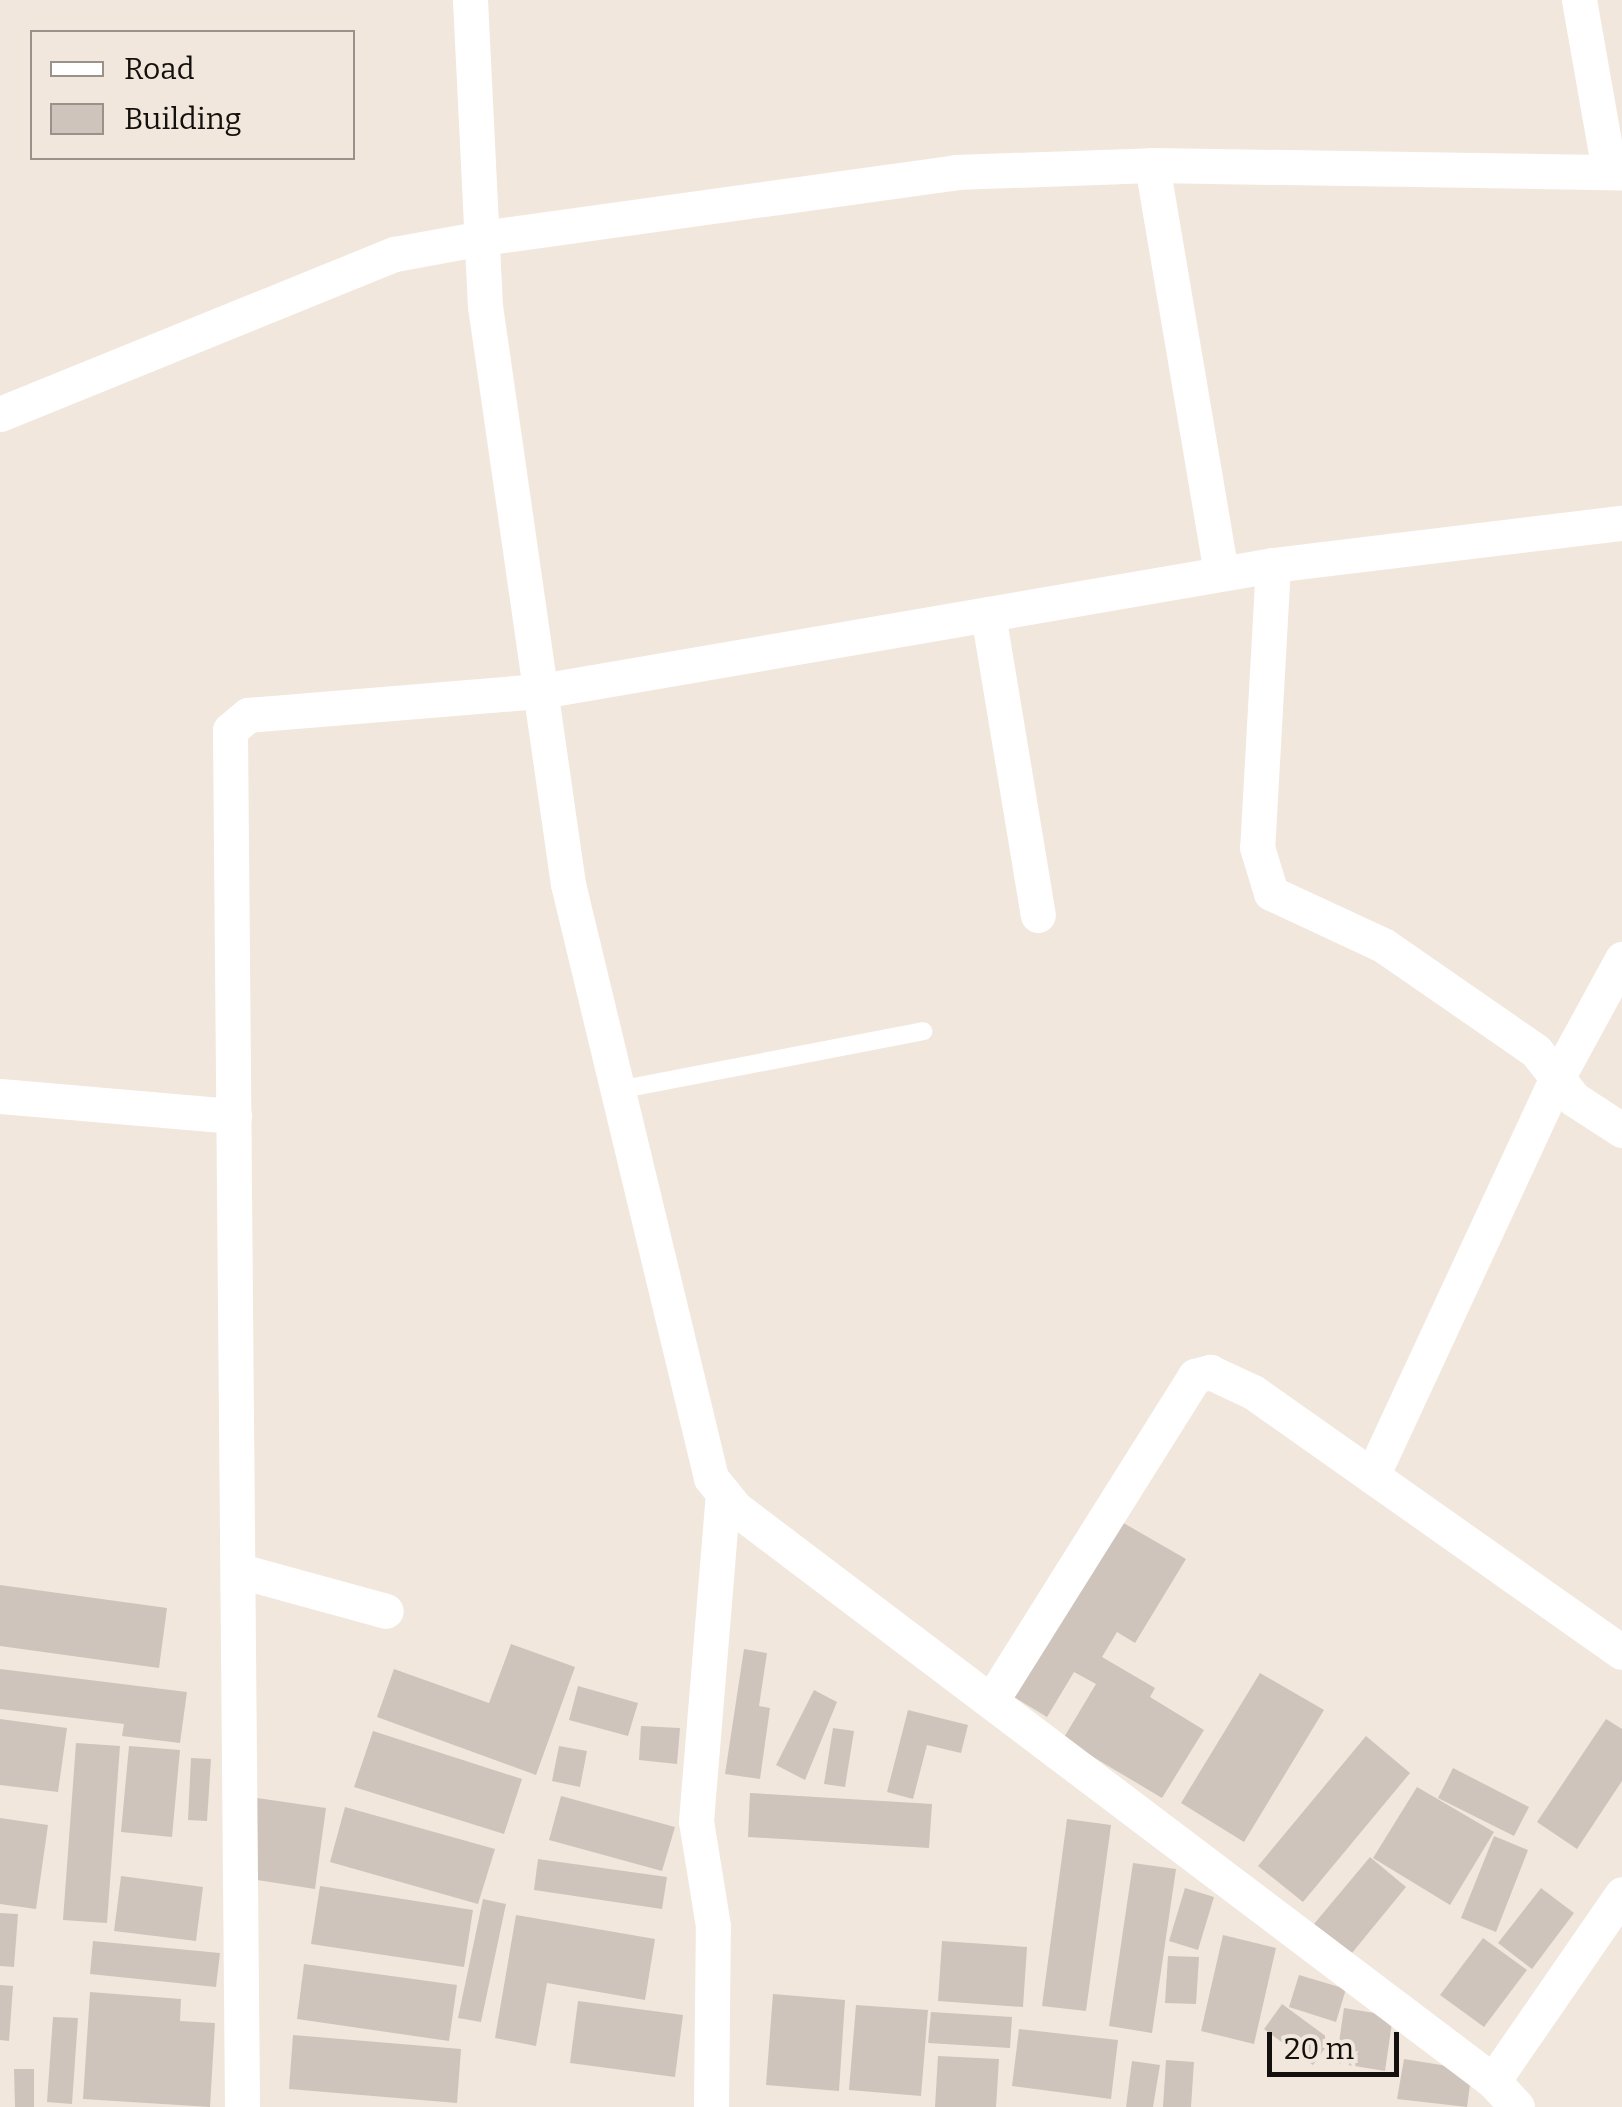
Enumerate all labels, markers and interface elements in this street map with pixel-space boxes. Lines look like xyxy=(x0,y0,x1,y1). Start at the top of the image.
legend xyxy=(30,30,355,160)
text: Road xyxy=(124,51,195,87)
text: Building xyxy=(124,101,242,137)
scale bar xyxy=(1272,2012,1404,2074)
text: 20 m xyxy=(1284,2031,1354,2067)

